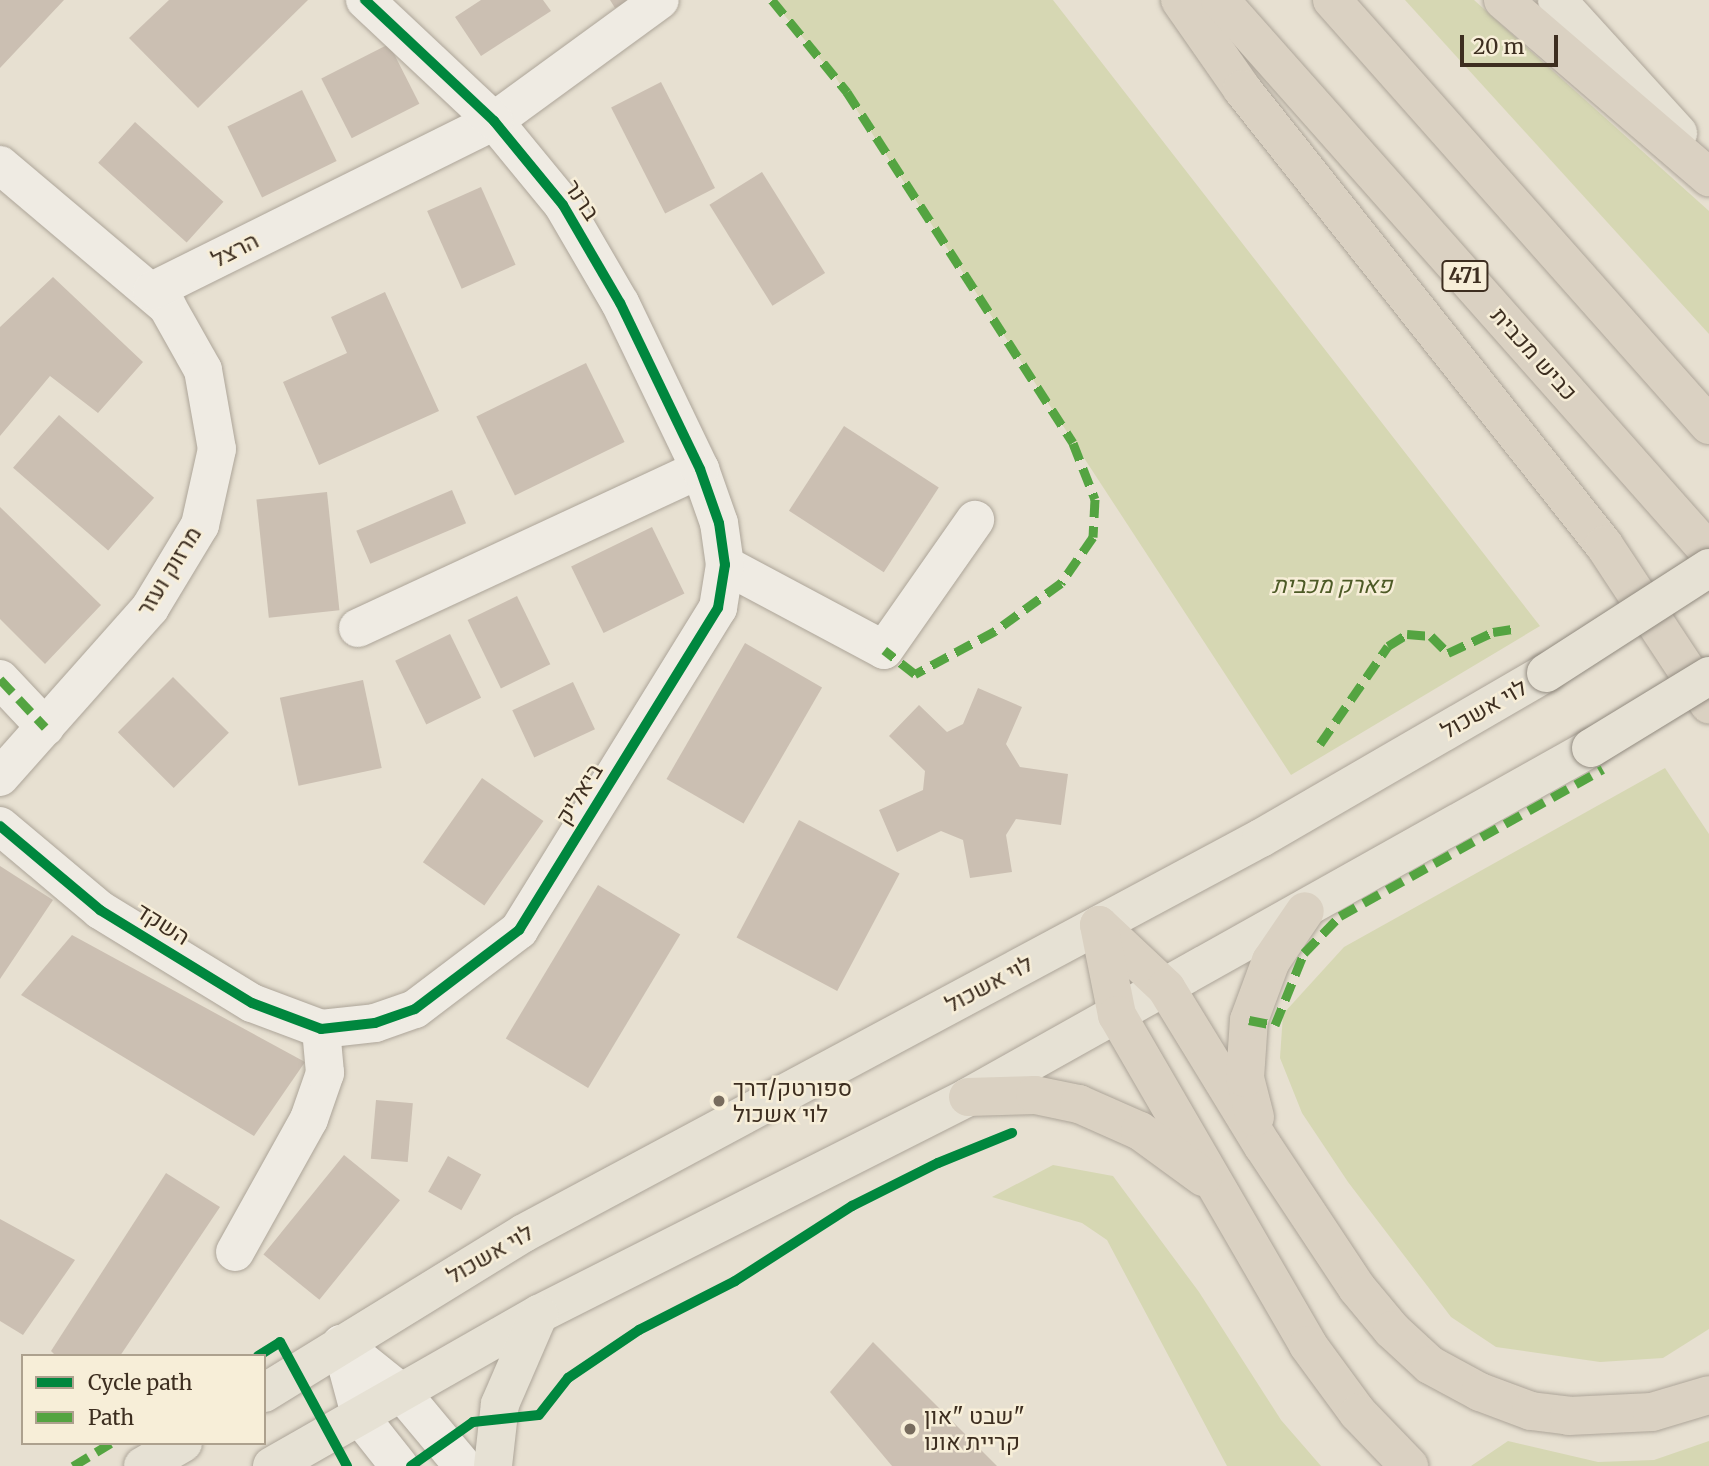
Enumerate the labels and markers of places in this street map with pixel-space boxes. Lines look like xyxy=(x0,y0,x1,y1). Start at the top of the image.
place label: ספורטק/דרך לוי אשכול xyxy=(733,1074,852,1128)
marker: ספורטק/דרך לוי אשכול xyxy=(711,1093,727,1109)
place label: שבט "און" קריית אונו xyxy=(924,1402,1025,1456)
marker: שבט "און" קריית אונו xyxy=(902,1421,918,1437)

